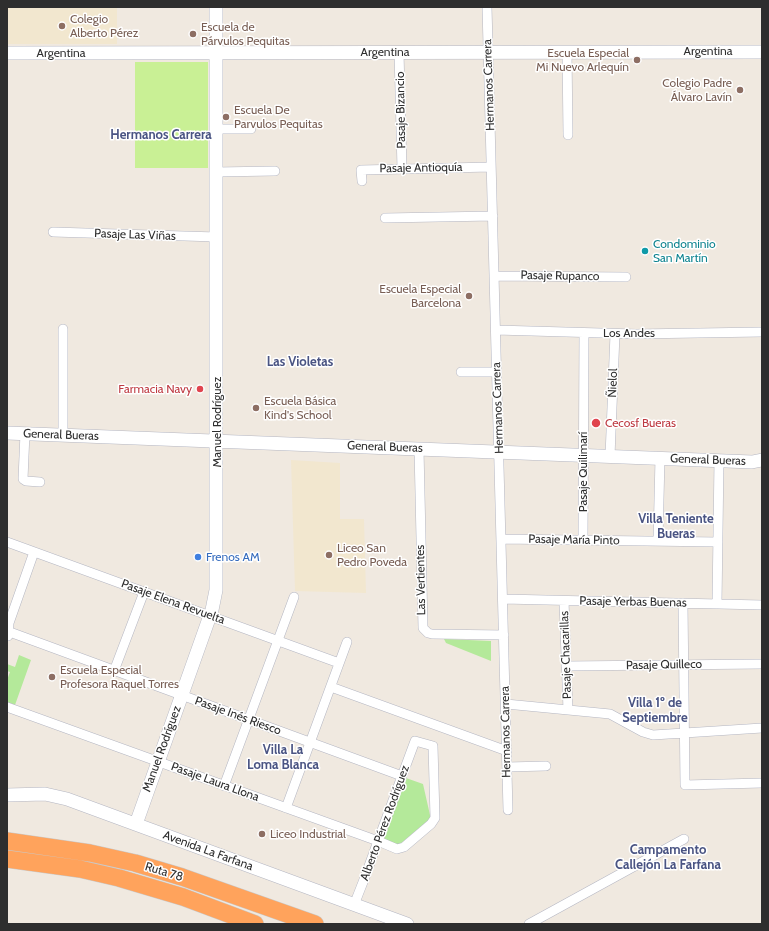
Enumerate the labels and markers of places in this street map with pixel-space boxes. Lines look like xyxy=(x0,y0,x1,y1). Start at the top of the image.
place label: Colegio Alberto Pérez xyxy=(70,12,138,40)
place label: Escuela de Párvulos Pequitas xyxy=(201,20,290,48)
marker: Colegio Alberto Pérez xyxy=(57,21,67,31)
marker: Escuela de Párvulos Pequitas xyxy=(188,29,198,39)
place label: Escuela Especial Mi Nuevo Arlequín xyxy=(536,46,629,74)
marker: Escuela Especial Mi Nuevo Arlequín xyxy=(632,55,642,65)
place label: Colegio Padre Álvaro Lavín xyxy=(662,76,732,104)
marker: Colegio Padre Álvaro Lavín xyxy=(735,85,745,95)
place label: Escuela De Parvulos Pequitas xyxy=(234,103,323,131)
marker: Escuela De Parvulos Pequitas xyxy=(221,112,231,122)
place label: Condominio San Martín xyxy=(653,237,716,265)
marker: Condominio San Martín xyxy=(640,246,650,256)
place label: Escuela Especial Barcelona xyxy=(379,282,461,310)
marker: Escuela Especial Barcelona xyxy=(464,291,474,301)
place label: Farmacia Navy xyxy=(118,382,192,396)
marker: Farmacia Navy xyxy=(195,384,205,394)
place label: Escuela Básica Kind's School xyxy=(264,394,336,422)
marker: Escuela Básica Kind's School xyxy=(251,403,261,413)
place label: Cecosf Bueras xyxy=(605,416,676,430)
marker: Cecosf Bueras xyxy=(590,417,602,429)
place label: Liceo San Pedro Poveda xyxy=(337,541,407,569)
place label: Frenos AM xyxy=(206,550,260,564)
marker: Liceo San Pedro Poveda xyxy=(324,550,334,560)
marker: Frenos AM xyxy=(193,552,203,562)
place label: Escuela Especial Profesora Raquel Torres xyxy=(60,663,179,691)
marker: Escuela Especial Profesora Raquel Torres xyxy=(47,672,57,682)
place label: Liceo Industrial xyxy=(270,827,346,841)
marker: Liceo Industrial xyxy=(257,829,267,839)

